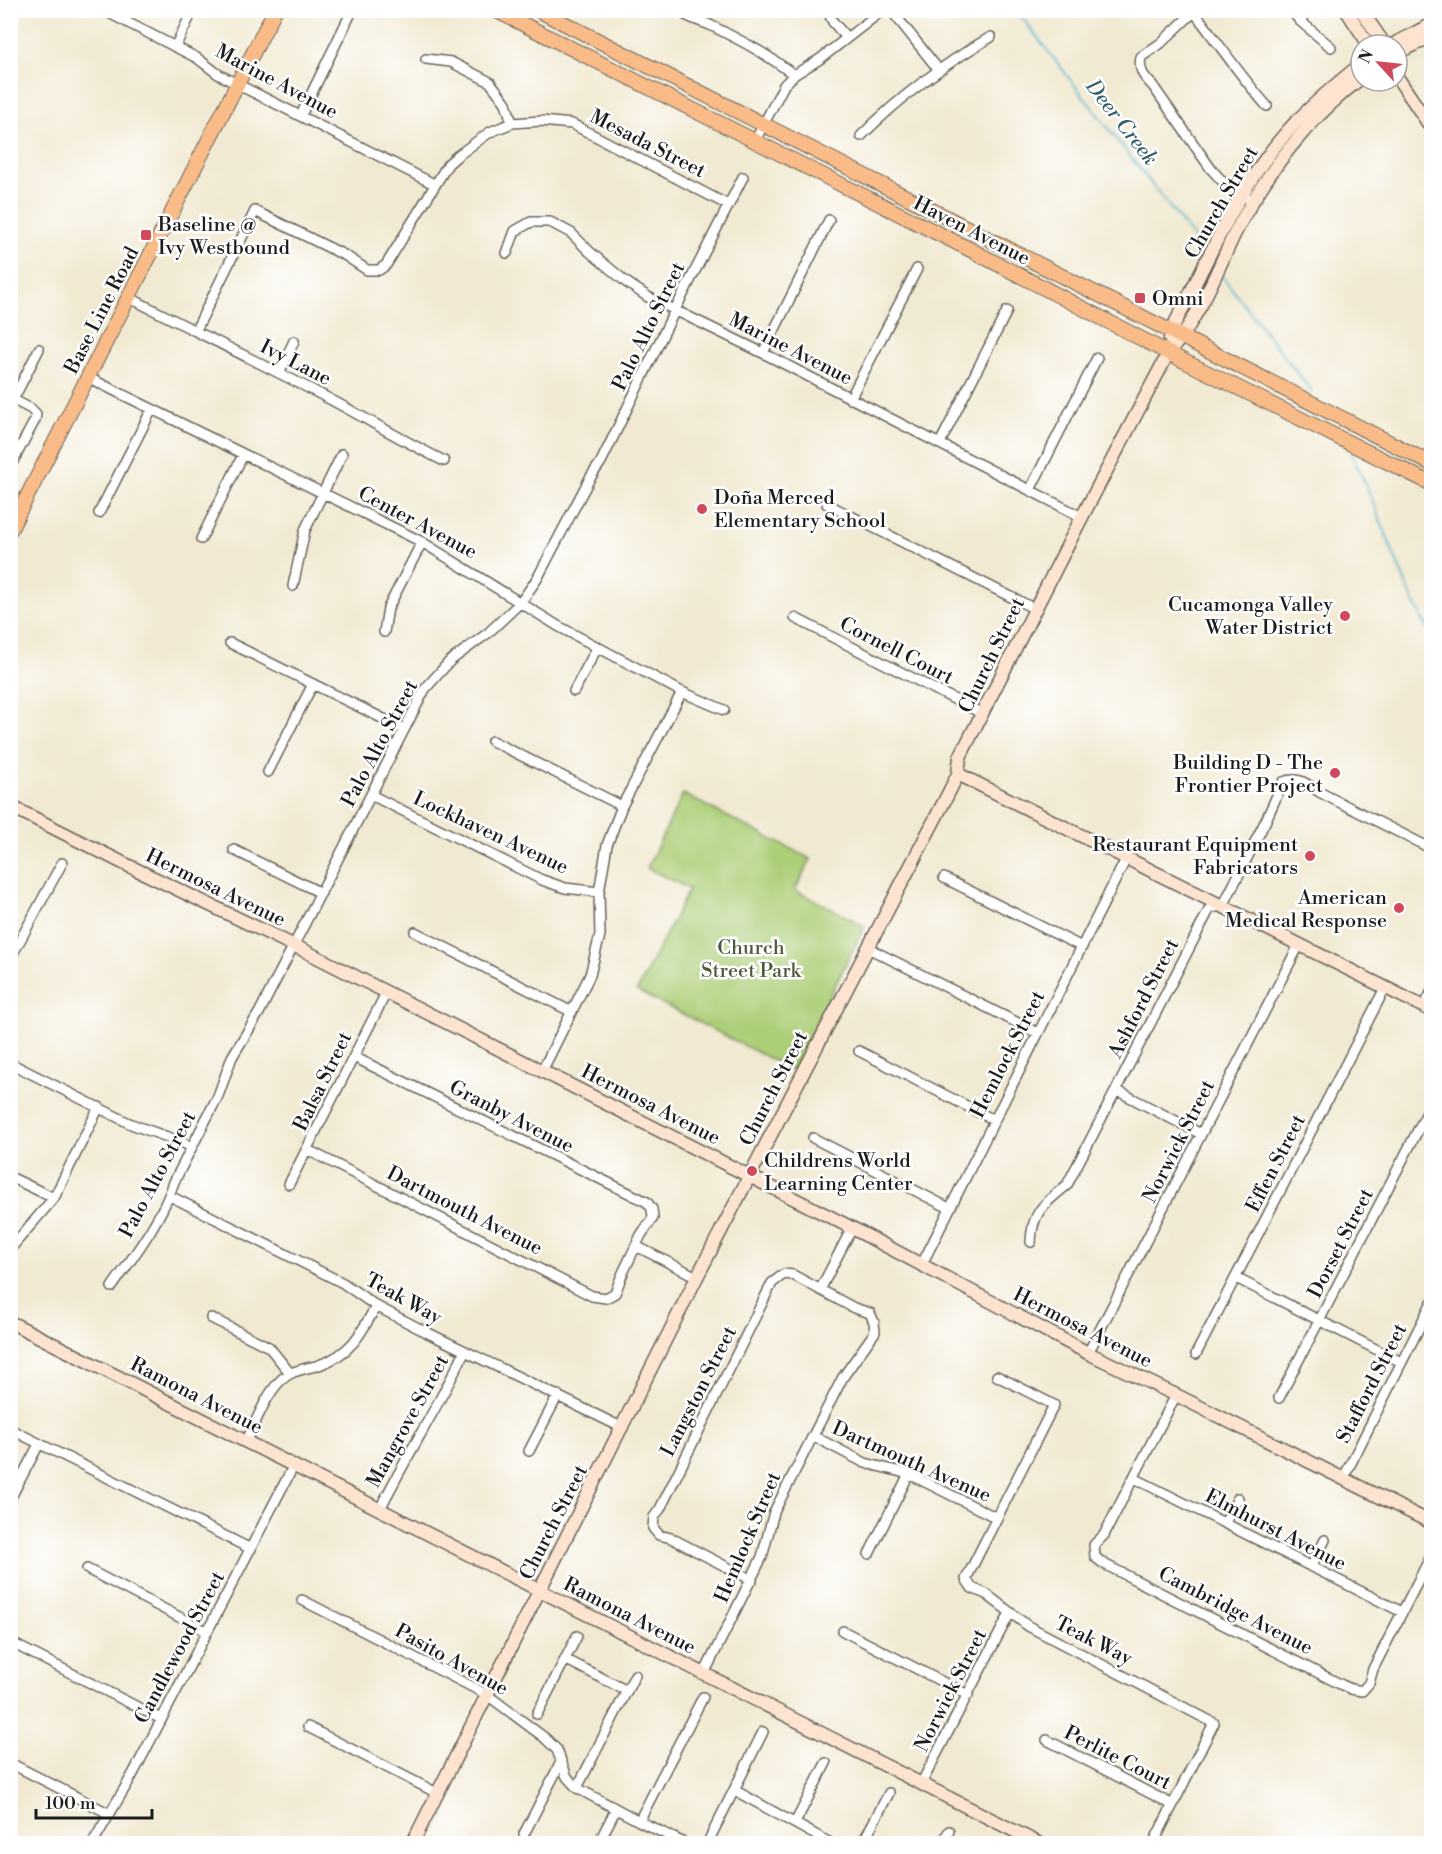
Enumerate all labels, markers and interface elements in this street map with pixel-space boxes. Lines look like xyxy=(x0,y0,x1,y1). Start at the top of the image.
north arrow xyxy=(1349,33,1409,93)
street label: Marine Avenue xyxy=(211,39,342,125)
text: N xyxy=(1355,46,1378,67)
water label: Deer Creek xyxy=(1079,73,1163,171)
street label: Mesada Street xyxy=(585,104,709,184)
street label: Church Street xyxy=(1180,142,1265,263)
street label: Haven Avenue xyxy=(909,191,1034,271)
place label: Baseline @ Ivy Westbound xyxy=(157,213,291,261)
marker: Baseline @ Ivy Westbound xyxy=(139,228,153,242)
street label: Base Line Road xyxy=(59,242,145,379)
street label: Palo Alto Street xyxy=(607,258,691,395)
place label: Omni xyxy=(1152,287,1204,312)
marker: Omni xyxy=(1133,291,1147,305)
street label: Marine Avenue xyxy=(724,307,856,391)
street label: Ivy Lane xyxy=(255,335,335,392)
street label: Center Avenue xyxy=(353,481,481,565)
place label: Doña Merced Elementary School xyxy=(714,486,886,534)
marker: Doña Merced Elementary School xyxy=(695,502,709,516)
place label: Cucamonga Valley Water District xyxy=(1168,593,1333,641)
street label: Church Street xyxy=(954,594,1031,718)
marker: Cucamonga Valley Water District xyxy=(1338,609,1352,623)
street label: Cornell Court xyxy=(835,612,958,691)
street label: Palo Alto Street xyxy=(336,676,424,811)
place label: Building D - The Frontier Project xyxy=(1172,751,1323,799)
marker: Building D - The Frontier Project xyxy=(1328,766,1342,780)
street label: Lockhaven Avenue xyxy=(409,786,572,880)
place label: Restaurant Equipment Fabricators xyxy=(1092,833,1298,881)
street label: Hermosa Avenue xyxy=(141,844,290,933)
marker: Restaurant Equipment Fabricators xyxy=(1303,849,1317,863)
place label: American Medical Response xyxy=(1225,886,1387,934)
marker: American Medical Response xyxy=(1392,901,1406,915)
street label: Ashford Street xyxy=(1103,935,1185,1064)
park label: Church Street Park xyxy=(701,936,803,984)
street label: Hemlock Street xyxy=(965,987,1051,1123)
street label: Church Street xyxy=(735,1027,814,1150)
street label: Balsa Street xyxy=(288,1028,358,1136)
street label: Hermosa Avenue xyxy=(577,1060,724,1151)
street label: Granby Avenue xyxy=(445,1075,578,1159)
street label: Norwick Street xyxy=(1138,1076,1221,1207)
street label: Palo Alto Street xyxy=(114,1107,202,1242)
street label: Effen Street xyxy=(1241,1110,1312,1217)
place label: Childrens World Learning Center xyxy=(764,1149,913,1197)
street label: Dartmouth Avenue xyxy=(382,1161,546,1261)
marker: Childrens World Learning Center xyxy=(745,1164,759,1178)
street label: Dorset Street xyxy=(1303,1185,1380,1303)
street label: Teak Way xyxy=(361,1268,446,1331)
street label: Hermosa Avenue xyxy=(1009,1283,1156,1374)
street label: Stafford Street xyxy=(1331,1320,1413,1448)
street label: Langston Street xyxy=(656,1322,743,1461)
street label: Mangrove Street xyxy=(362,1351,455,1493)
street label: Ramona Avenue xyxy=(126,1352,267,1440)
street label: Dartmouth Avenue xyxy=(828,1416,995,1509)
street label: Church Street xyxy=(515,1461,594,1584)
street label: Hemlock Street xyxy=(710,1468,787,1607)
street label: Elmhurst Avenue xyxy=(1200,1484,1350,1577)
street label: Cambridge Avenue xyxy=(1154,1562,1317,1661)
street label: Candlewood Street xyxy=(130,1567,231,1728)
street label: Ramona Avenue xyxy=(559,1572,700,1660)
street label: Teak Way xyxy=(1050,1611,1136,1672)
street label: Pasito Avenue xyxy=(390,1619,512,1702)
street label: Norwick Street xyxy=(910,1625,993,1756)
street label: Perlite Court xyxy=(1060,1721,1175,1796)
scale bar xyxy=(36,1782,152,1820)
text: 100 m xyxy=(45,1792,96,1815)

